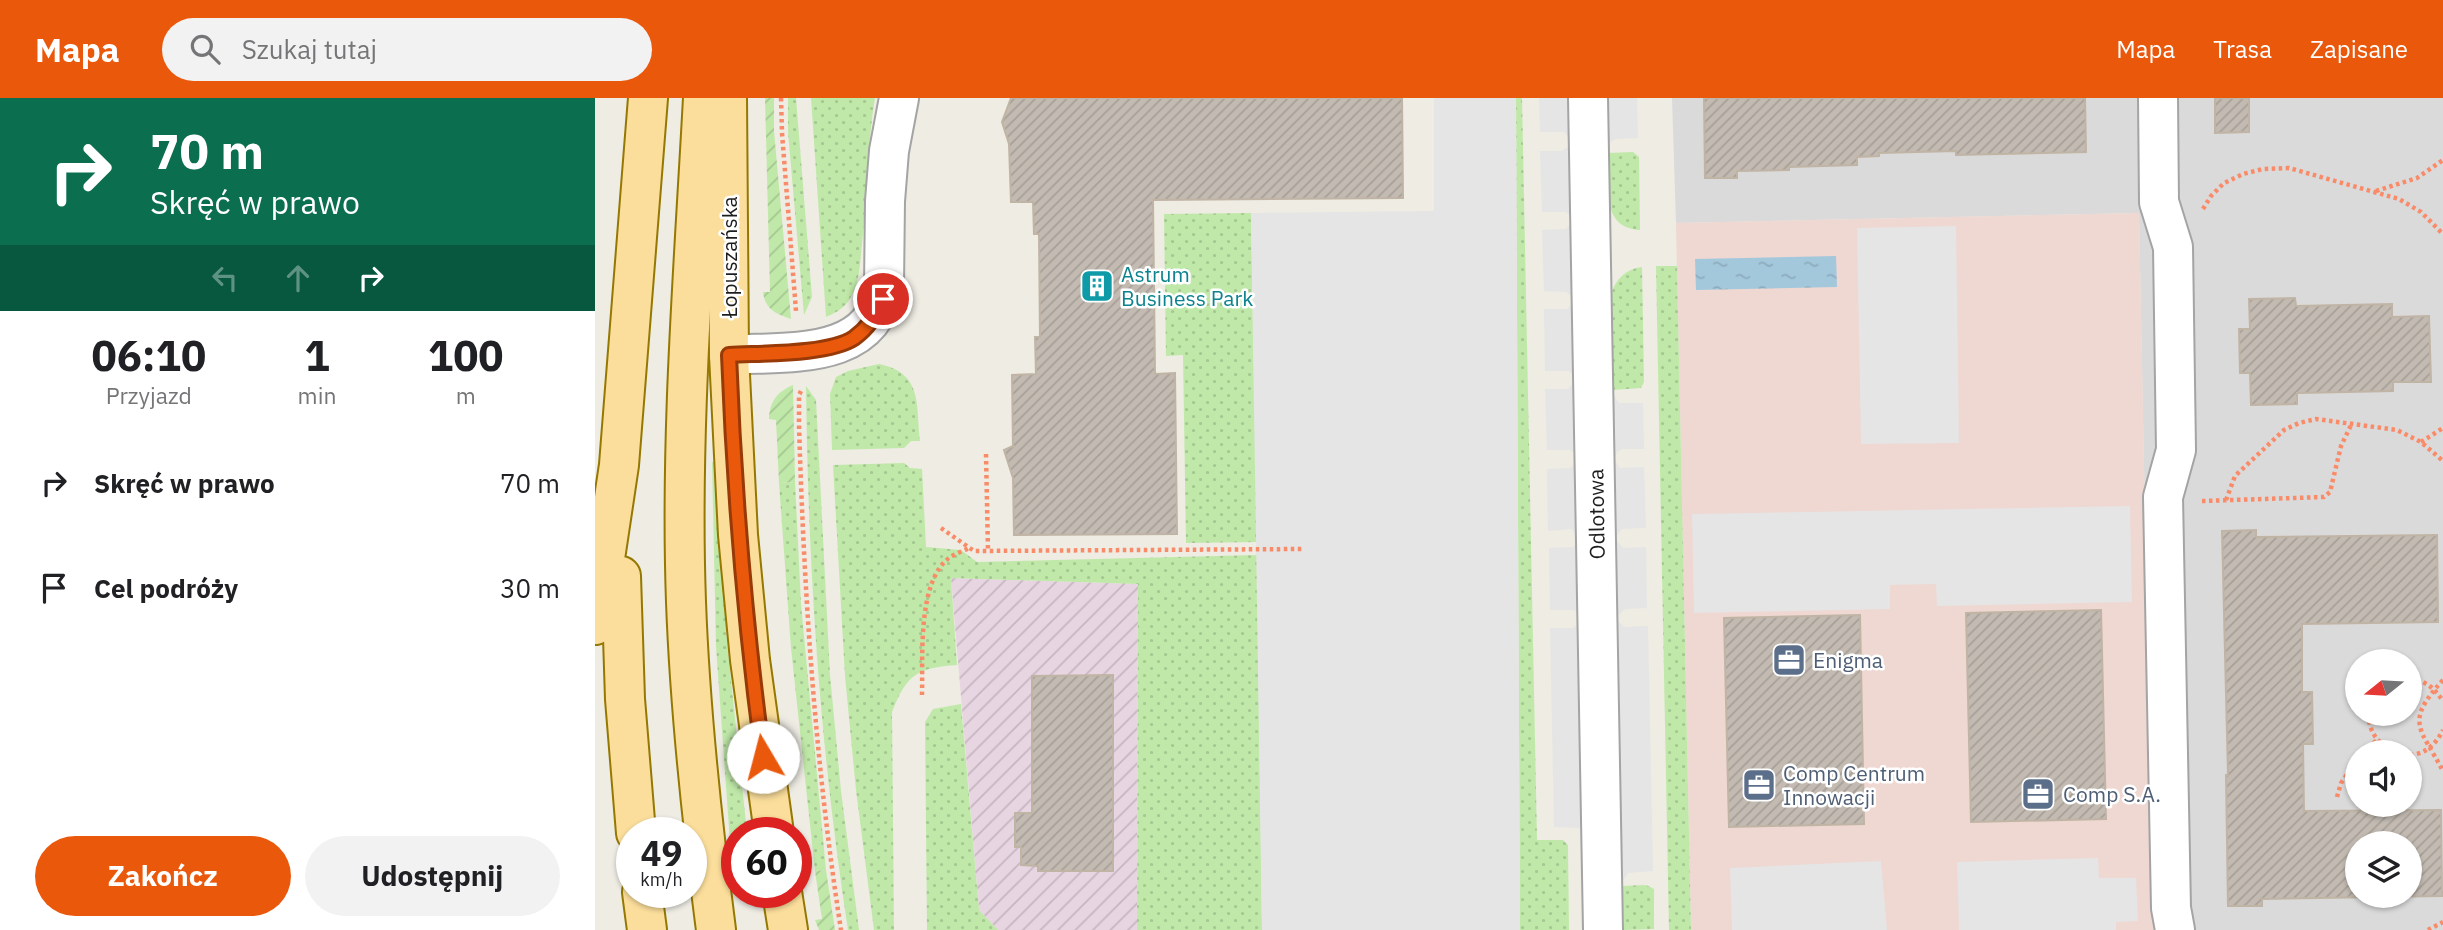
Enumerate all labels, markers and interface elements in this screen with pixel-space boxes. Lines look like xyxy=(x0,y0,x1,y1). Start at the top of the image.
search box xyxy=(162,18,652,81)
text: Mapa xyxy=(35,28,120,71)
icon: search xyxy=(186,30,224,68)
text: Szukaj tutaj xyxy=(242,32,377,66)
text: Mapa xyxy=(2116,33,2175,65)
text: Trasa xyxy=(2213,33,2272,65)
text: Zapisane xyxy=(2310,33,2408,65)
text: 70 m xyxy=(150,119,264,182)
icon: right xyxy=(35,126,126,217)
text: Skręć w prawo xyxy=(150,181,360,223)
street label: Łopuszańska xyxy=(715,196,743,319)
icon: left xyxy=(206,259,244,297)
icon: ahead xyxy=(279,259,317,297)
icon: right xyxy=(352,259,390,297)
place label: Astrum Business Park xyxy=(1121,260,1253,312)
building icon: Astrum Business Park xyxy=(1078,267,1116,305)
pin xyxy=(853,269,913,329)
icon: arrive xyxy=(864,280,902,318)
text: 06:10 xyxy=(91,328,206,383)
text: 1 xyxy=(304,328,330,383)
text: 100 xyxy=(428,328,504,383)
text: Przyjazd xyxy=(106,380,192,410)
text: min xyxy=(298,380,336,410)
text: m xyxy=(456,380,476,410)
icon: right xyxy=(35,464,73,502)
text: Skręć w prawo xyxy=(94,466,275,500)
text: 70 m xyxy=(500,466,560,500)
street label: Odlotowa xyxy=(1581,468,1611,560)
icon: arrive xyxy=(35,569,73,607)
text: Cel podróży xyxy=(94,571,238,605)
text: 30 m xyxy=(500,571,560,605)
office icon: Enigma xyxy=(1770,641,1808,679)
place label: Enigma xyxy=(1813,646,1883,674)
north arrow xyxy=(2345,649,2422,726)
map controls xyxy=(2345,649,2422,908)
position arrow xyxy=(726,720,800,794)
button: sound xyxy=(2345,740,2422,817)
place label: Comp Centrum Innowacji xyxy=(1783,759,1925,811)
office icon: Comp Centrum Innowacji xyxy=(1740,766,1778,804)
office icon: Comp S.A. xyxy=(2019,775,2057,813)
place label: Comp S.A. xyxy=(2063,780,2161,808)
speed limit sign: 60 xyxy=(721,817,812,908)
text: 49 xyxy=(640,830,683,876)
button: layers xyxy=(2345,831,2422,908)
button: Zakończ xyxy=(35,836,291,916)
button: Udostępnij xyxy=(305,836,560,916)
text: km/h xyxy=(640,868,683,891)

